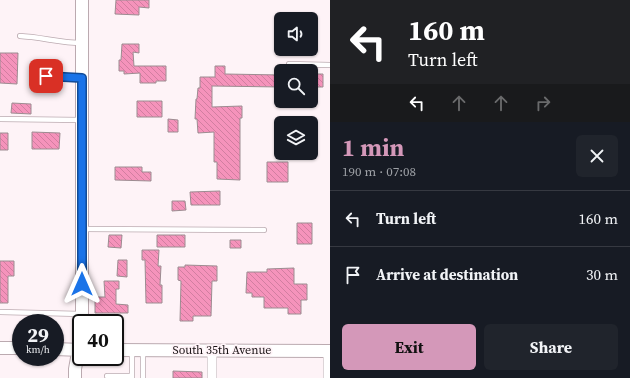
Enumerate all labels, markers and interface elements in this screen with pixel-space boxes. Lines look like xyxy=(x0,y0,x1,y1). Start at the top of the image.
text: 160 m xyxy=(408,11,485,49)
map controls xyxy=(274,12,318,160)
button: sound xyxy=(274,12,318,56)
icon: left xyxy=(342,16,394,68)
text: Turn left xyxy=(408,47,478,72)
pin xyxy=(29,59,63,93)
button: search xyxy=(274,64,318,108)
icon: arrive xyxy=(35,65,57,87)
icon: left xyxy=(406,92,428,114)
icon: ahead xyxy=(448,92,470,114)
icon: ahead xyxy=(490,92,512,114)
icon: right xyxy=(532,92,554,114)
button: layers xyxy=(274,116,318,160)
text: 1 min xyxy=(342,131,404,164)
button: close xyxy=(576,135,618,177)
text: 190 m · 07:08 xyxy=(342,163,416,180)
icon: left xyxy=(342,208,364,230)
text: Turn left xyxy=(376,208,436,229)
text: 160 m xyxy=(578,208,618,229)
position arrow xyxy=(61,263,103,305)
icon: arrive xyxy=(342,264,364,286)
text: Arrive at destination xyxy=(376,264,518,285)
text: 30 m xyxy=(586,264,618,285)
speed limit sign: 40 xyxy=(72,314,124,366)
text: 29 xyxy=(27,321,49,349)
button: Exit xyxy=(342,324,476,370)
button: Share xyxy=(484,324,618,370)
street label: South 35th Avenue xyxy=(173,342,271,358)
text: km/h xyxy=(26,343,50,356)

